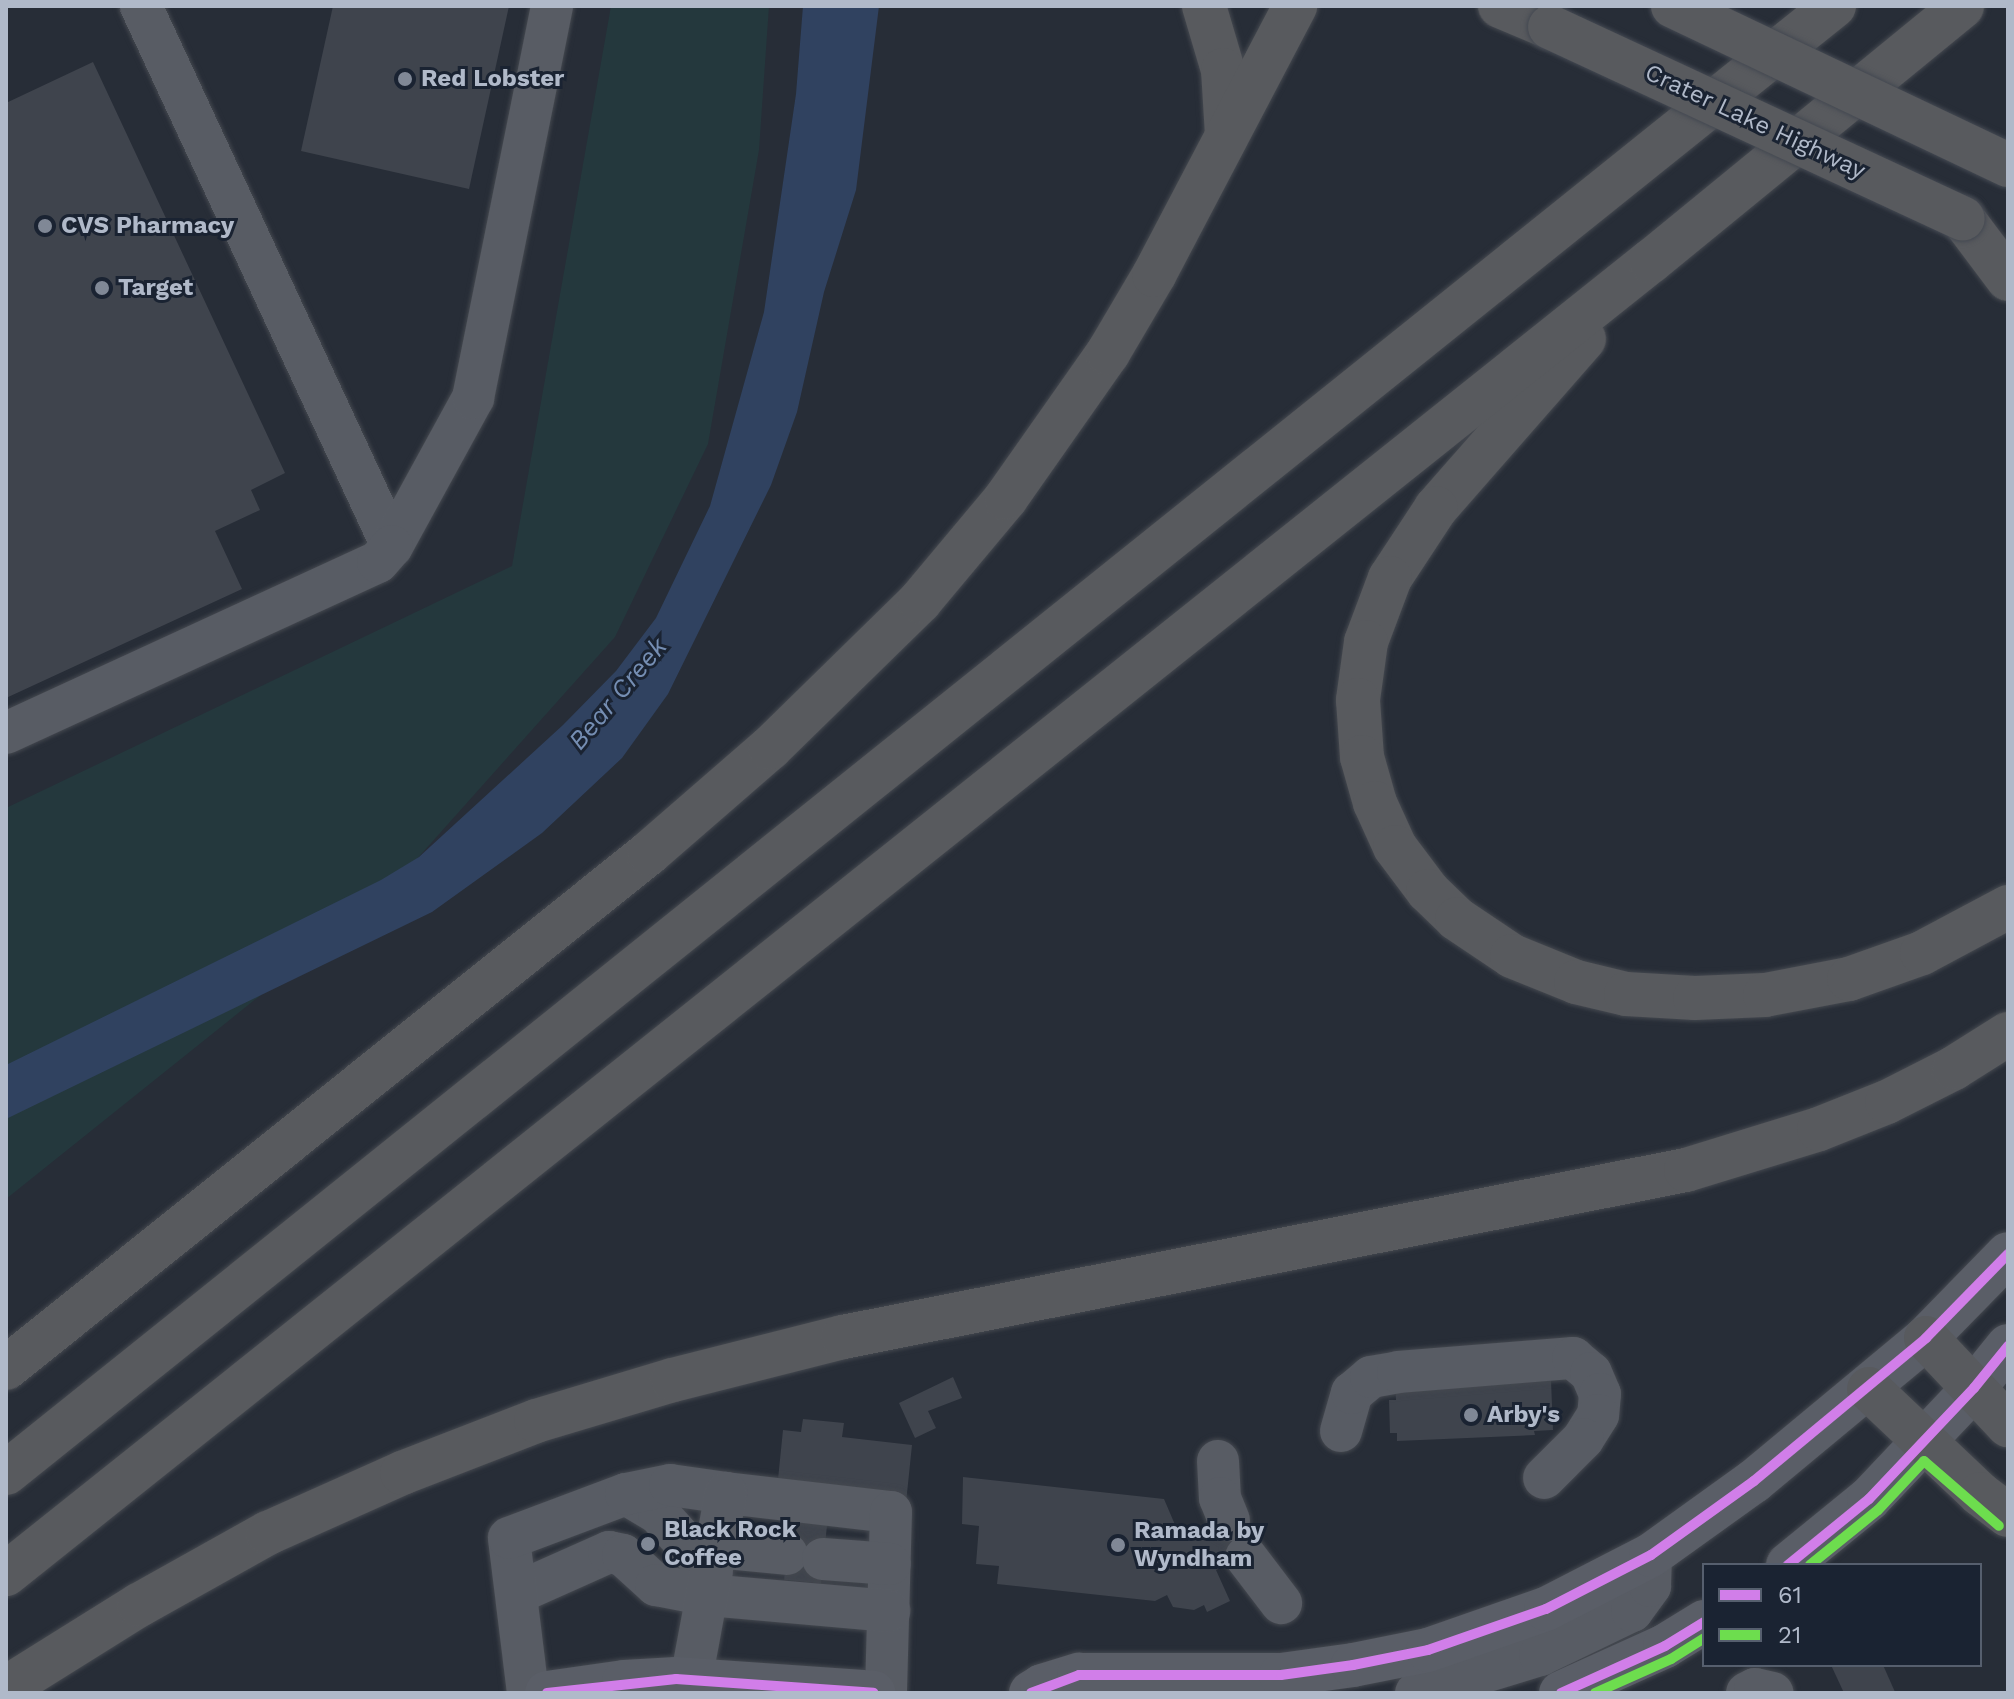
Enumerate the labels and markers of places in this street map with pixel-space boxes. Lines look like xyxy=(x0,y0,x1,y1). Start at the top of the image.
place label: Red Lobster xyxy=(421,65,564,93)
marker: Red Lobster xyxy=(396,70,414,88)
place label: CVS Pharmacy xyxy=(61,212,234,240)
marker: CVS Pharmacy xyxy=(36,217,54,235)
place label: Target xyxy=(118,274,193,302)
marker: Target xyxy=(93,279,111,297)
place label: Arby's xyxy=(1487,1401,1560,1429)
marker: Arby's xyxy=(1462,1406,1480,1424)
place label: Black Rock Coffee xyxy=(664,1516,797,1572)
place label: Ramada by Wyndham xyxy=(1134,1517,1265,1573)
marker: Black Rock Coffee xyxy=(639,1535,657,1553)
marker: Ramada by Wyndham xyxy=(1109,1536,1127,1554)

